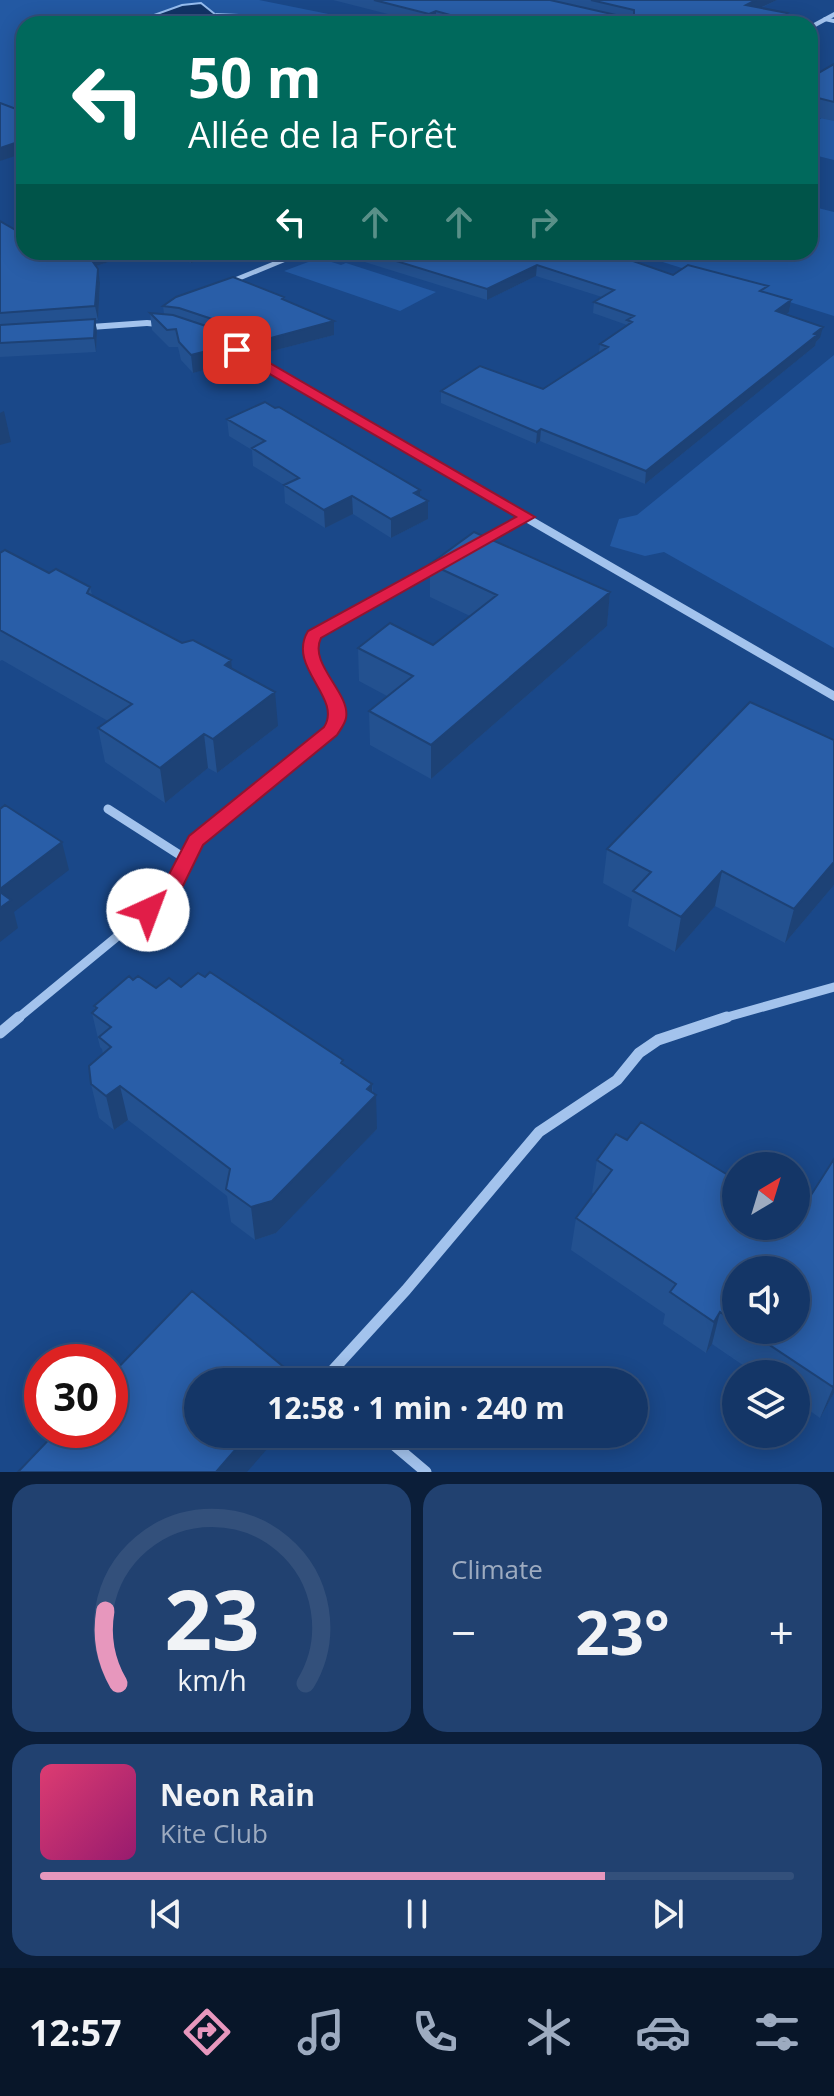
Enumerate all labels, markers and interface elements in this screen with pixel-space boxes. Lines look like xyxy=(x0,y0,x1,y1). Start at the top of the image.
text: 50 m xyxy=(188,38,322,114)
icon: left xyxy=(56,48,160,152)
text: Allée de la Forêt xyxy=(188,110,457,159)
icon: left xyxy=(269,200,313,244)
icon: ahead xyxy=(353,200,397,244)
icon: ahead xyxy=(437,200,481,244)
icon: right xyxy=(521,200,565,244)
pin xyxy=(203,316,271,384)
icon: arrive xyxy=(215,328,259,372)
position arrow xyxy=(106,868,190,952)
north arrow xyxy=(722,1152,810,1240)
map controls xyxy=(722,1152,810,1448)
button: sound xyxy=(722,1256,810,1344)
speed limit sign: 30 xyxy=(24,1344,128,1448)
button: layers xyxy=(722,1360,810,1448)
text: 12:58 · 1 min · 240 m xyxy=(267,1387,565,1428)
text: Climate xyxy=(451,1551,543,1587)
text: 23 xyxy=(164,1561,259,1674)
text: 23° xyxy=(575,1591,670,1673)
text: − xyxy=(451,1602,476,1662)
text: + xyxy=(769,1602,794,1662)
text: km/h xyxy=(177,1660,246,1699)
text: Neon Rain xyxy=(160,1774,315,1815)
text: Kite Club xyxy=(160,1815,268,1851)
icon: previous xyxy=(144,1892,188,1936)
icon: pause xyxy=(395,1892,439,1936)
icon: next xyxy=(646,1892,690,1936)
icon: directions xyxy=(179,2004,235,2060)
icon: music xyxy=(293,2004,349,2060)
icon: phone xyxy=(407,2004,463,2060)
icon: climate xyxy=(521,2004,577,2060)
icon: car xyxy=(635,2004,691,2060)
icon: filters xyxy=(749,2004,805,2060)
text: 12:57 xyxy=(29,2008,122,2057)

